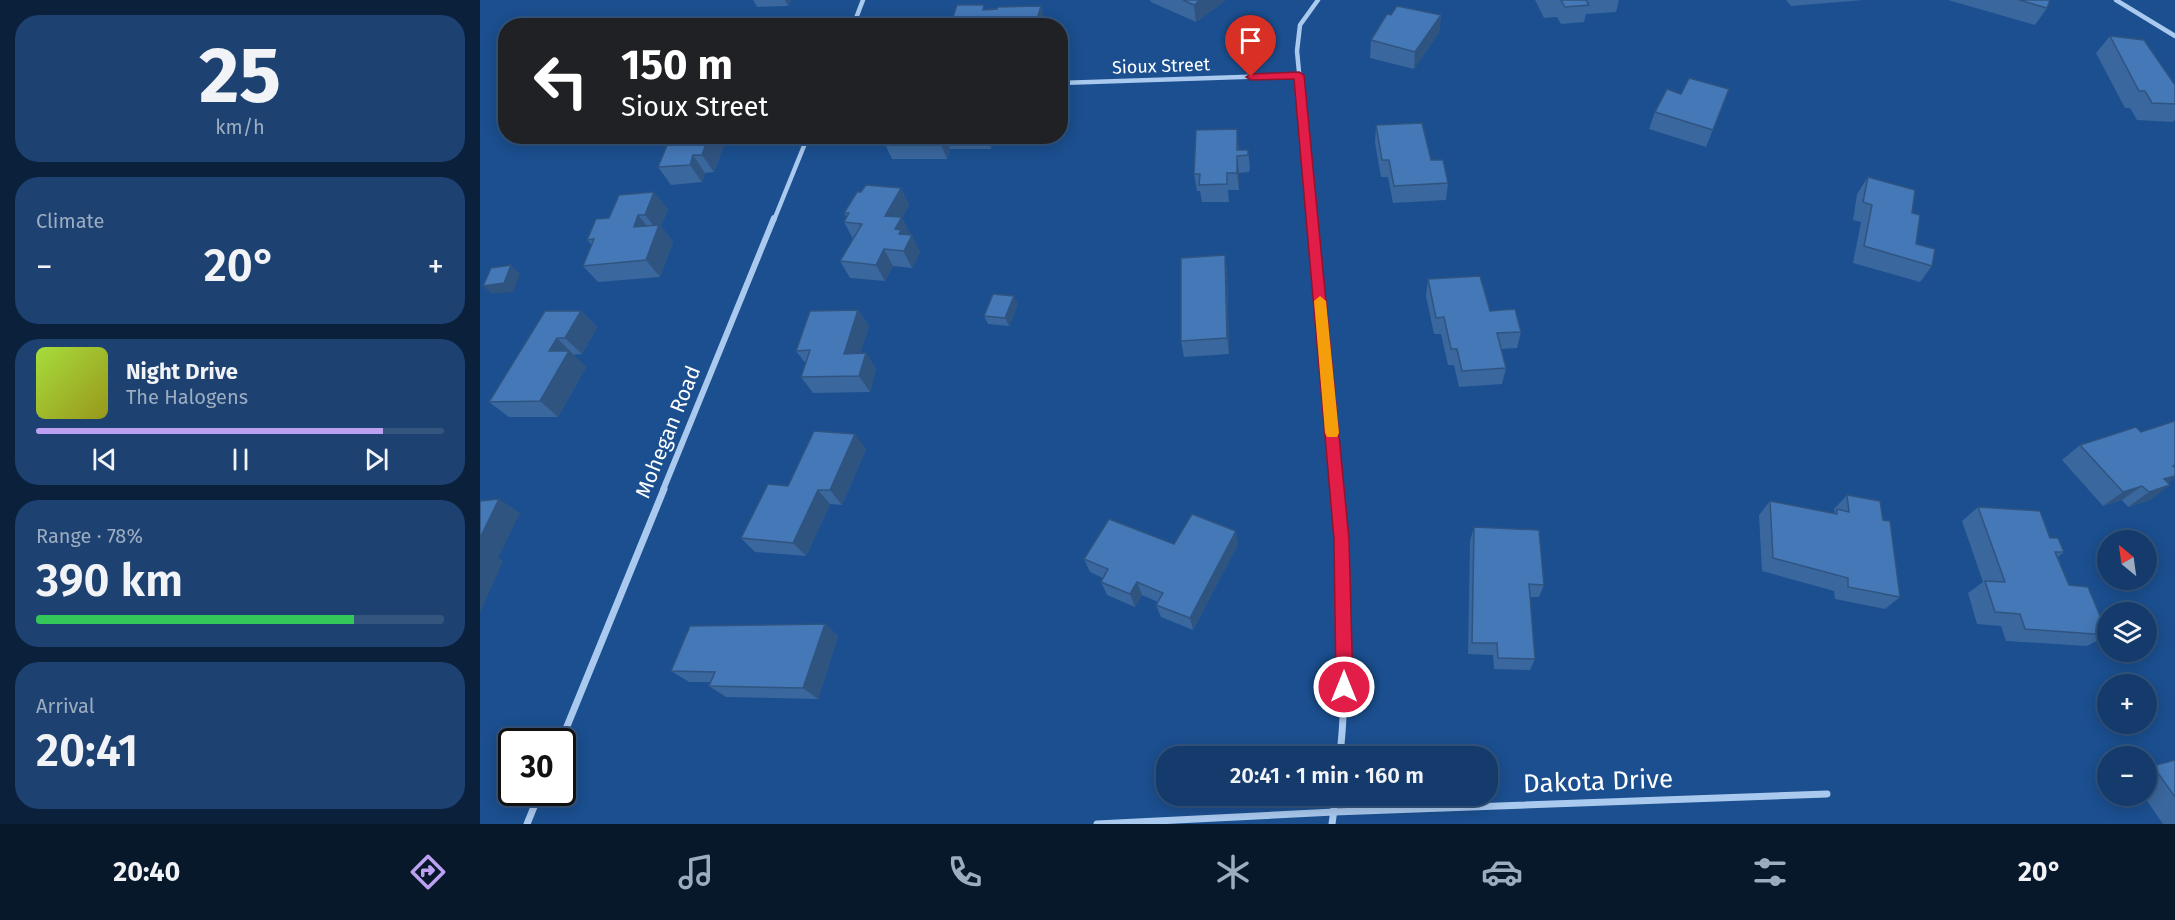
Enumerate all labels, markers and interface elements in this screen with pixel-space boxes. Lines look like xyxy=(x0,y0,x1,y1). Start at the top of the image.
pin xyxy=(1225,15,1276,77)
icon: arrive xyxy=(1234,24,1267,57)
text: 25 xyxy=(199,29,281,123)
text: 150 m xyxy=(621,40,733,90)
icon: left xyxy=(522,42,600,120)
street label: Sioux Street xyxy=(1112,53,1211,79)
text: Sioux Street xyxy=(621,91,768,123)
text: km/h xyxy=(215,115,265,139)
text: Climate xyxy=(36,209,104,233)
text: 20° xyxy=(204,239,276,293)
text: − xyxy=(36,247,53,287)
text: + xyxy=(428,247,444,287)
text: Night Drive xyxy=(126,358,238,385)
street label: Mohegan Road xyxy=(630,362,706,502)
text: The Halogens xyxy=(126,385,248,409)
icon: previous xyxy=(88,443,121,476)
icon: pause xyxy=(224,443,257,476)
icon: next xyxy=(360,443,393,476)
text: Range · 78% xyxy=(36,524,143,548)
north arrow xyxy=(2097,530,2157,590)
map controls xyxy=(2097,530,2157,806)
text: 390 km xyxy=(36,554,183,608)
button: layers xyxy=(2097,602,2157,662)
position arrow xyxy=(1312,655,1376,719)
button: + xyxy=(2097,674,2157,734)
text: Arrival xyxy=(36,694,95,718)
text: 20:41 xyxy=(36,724,138,778)
speed limit sign: 30 xyxy=(498,728,576,806)
button: − xyxy=(2097,746,2157,806)
text: 20:41 · 1 min · 160 m xyxy=(1230,762,1424,789)
street label: Dakota Drive xyxy=(1522,763,1674,800)
icon: directions xyxy=(407,851,449,893)
icon: music xyxy=(675,851,717,893)
icon: phone xyxy=(944,851,986,893)
icon: climate xyxy=(1212,851,1254,893)
icon: car xyxy=(1481,851,1523,893)
icon: filters xyxy=(1749,851,1791,893)
text: 20:40 xyxy=(113,856,180,888)
text: 20° xyxy=(2018,856,2062,888)

